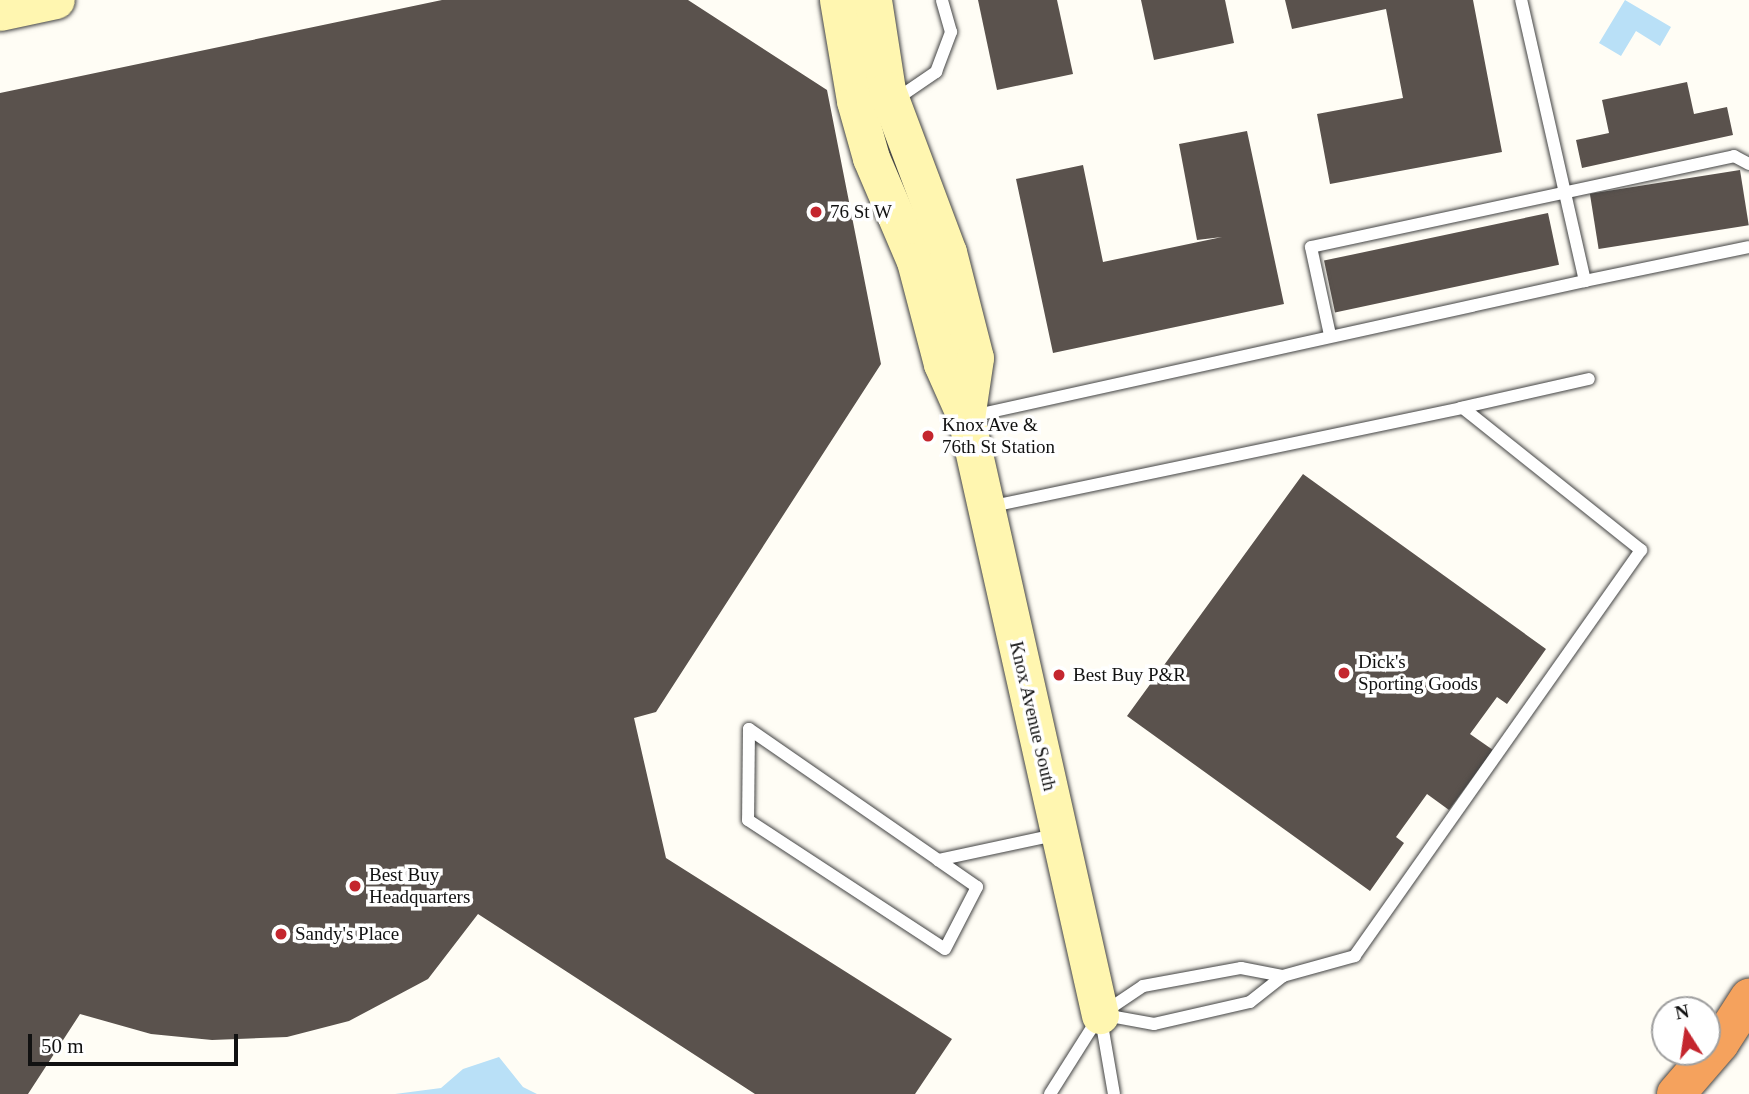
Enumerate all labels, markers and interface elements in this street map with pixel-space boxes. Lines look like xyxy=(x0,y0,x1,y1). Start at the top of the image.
place label: 76 St W xyxy=(830,201,892,223)
marker: 76 St W xyxy=(808,204,824,220)
place label: Knox Ave & 76th St Station xyxy=(942,414,1055,458)
marker: Knox Ave & 76th St Station xyxy=(920,428,936,444)
street label: Knox Avenue South xyxy=(1005,639,1061,793)
place label: Dick's Sporting Goods xyxy=(1358,651,1478,695)
place label: Best Buy P&R xyxy=(1073,664,1186,686)
marker: Dick's Sporting Goods xyxy=(1336,665,1352,681)
marker: Best Buy P&R xyxy=(1051,667,1067,683)
place label: Best Buy Headquarters xyxy=(369,864,470,908)
marker: Best Buy Headquarters xyxy=(347,878,363,894)
place label: Sandy's Place xyxy=(295,923,399,945)
marker: Sandy's Place xyxy=(273,926,289,942)
north arrow xyxy=(1651,996,1721,1066)
text: N xyxy=(1673,1000,1691,1024)
scale bar xyxy=(32,1020,242,1064)
text: 50 m xyxy=(41,1034,84,1058)

